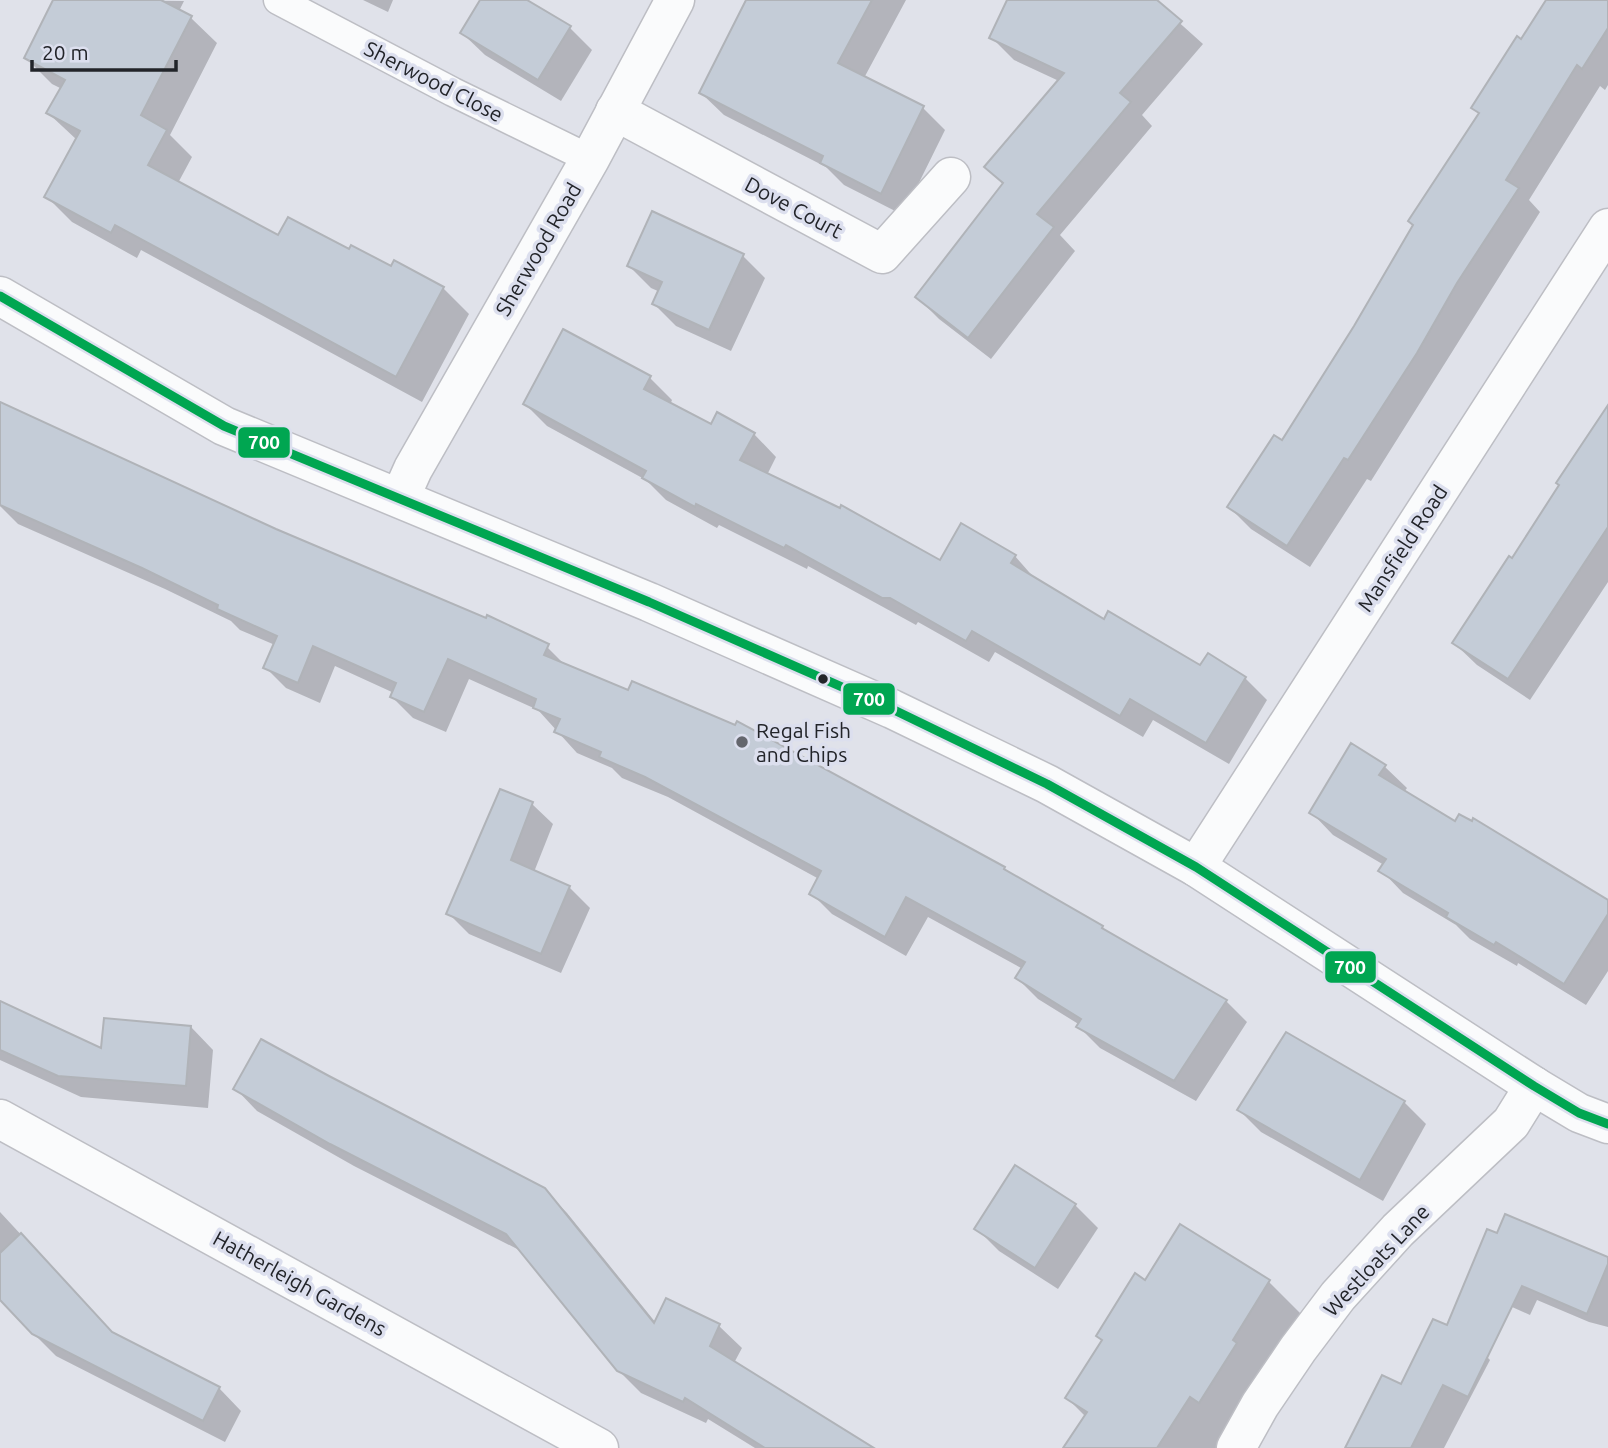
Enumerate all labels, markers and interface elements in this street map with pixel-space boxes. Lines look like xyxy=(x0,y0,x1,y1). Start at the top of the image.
scale bar xyxy=(32,28,175,72)
street label: Sherwood Close xyxy=(361,36,507,126)
text: 20 m xyxy=(42,40,89,64)
street label: Dove Court xyxy=(741,171,847,243)
street label: Sherwood Road xyxy=(490,178,586,320)
line badge: 700 xyxy=(237,426,291,459)
text: 700 xyxy=(248,431,280,453)
street label: Mansfield Road xyxy=(1352,480,1452,616)
unlabelled marker xyxy=(816,672,830,686)
line badge: 700 xyxy=(842,682,896,716)
text: 700 xyxy=(853,688,885,710)
place label: Regal Fish and Chips xyxy=(756,718,851,766)
marker: Regal Fish and Chips xyxy=(734,734,750,750)
line badge: 700 xyxy=(1324,950,1377,984)
text: 700 xyxy=(1334,956,1366,978)
street label: Westloats Lane xyxy=(1318,1199,1434,1321)
street label: Hatherleigh Gardens xyxy=(209,1225,391,1341)

